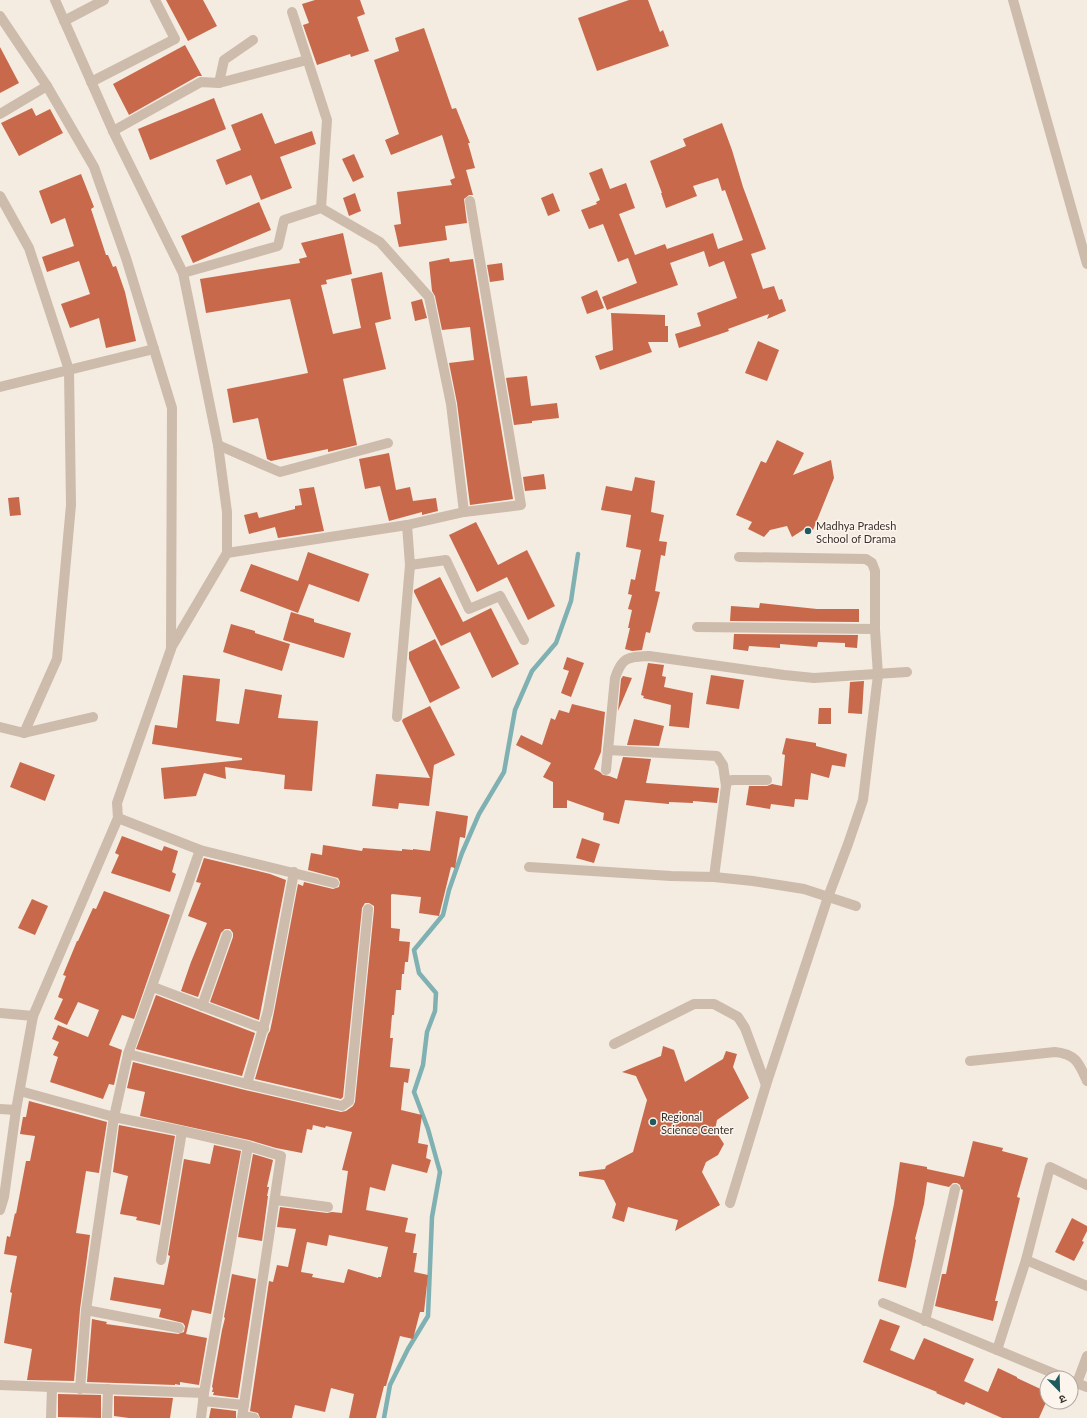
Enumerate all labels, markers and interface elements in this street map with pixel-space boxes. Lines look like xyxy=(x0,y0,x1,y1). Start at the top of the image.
place label: Madhya Pradesh School of Drama xyxy=(816,519,896,545)
marker: Madhya Pradesh School of Drama xyxy=(803,526,813,536)
place label: Regional Science Center xyxy=(661,1110,733,1136)
marker: Regional Science Center xyxy=(648,1117,658,1127)
north arrow xyxy=(1039,1370,1079,1410)
text: उ xyxy=(1057,1392,1069,1407)

